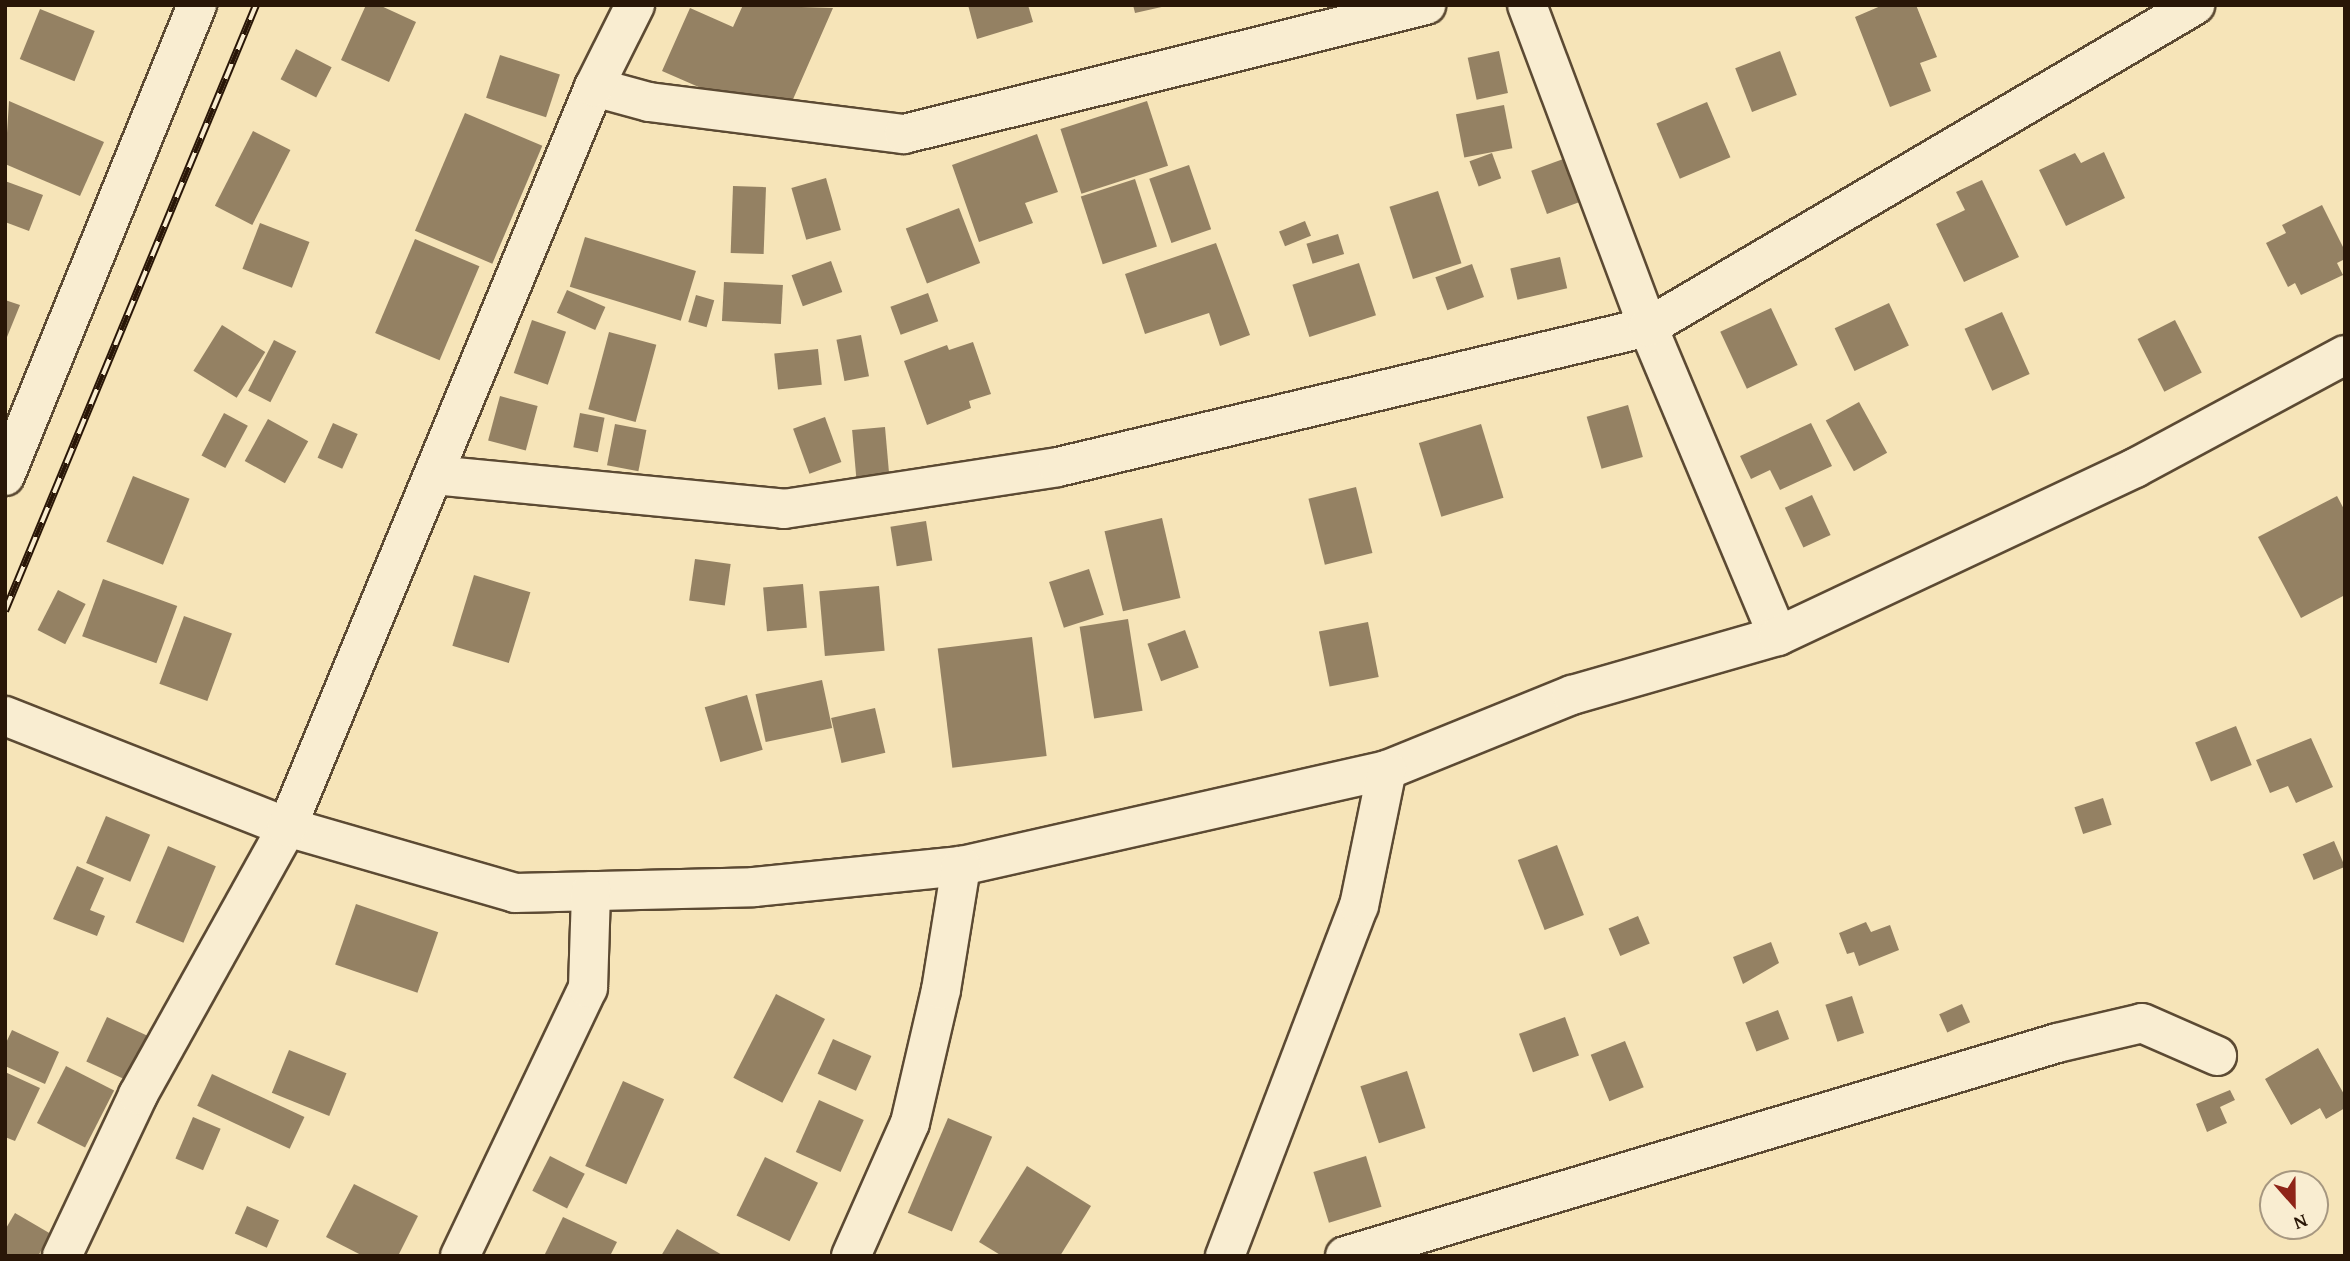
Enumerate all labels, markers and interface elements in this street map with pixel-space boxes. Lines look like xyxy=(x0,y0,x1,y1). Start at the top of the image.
north arrow xyxy=(2259,1170,2329,1240)
text: N xyxy=(2290,1207,2312,1238)

